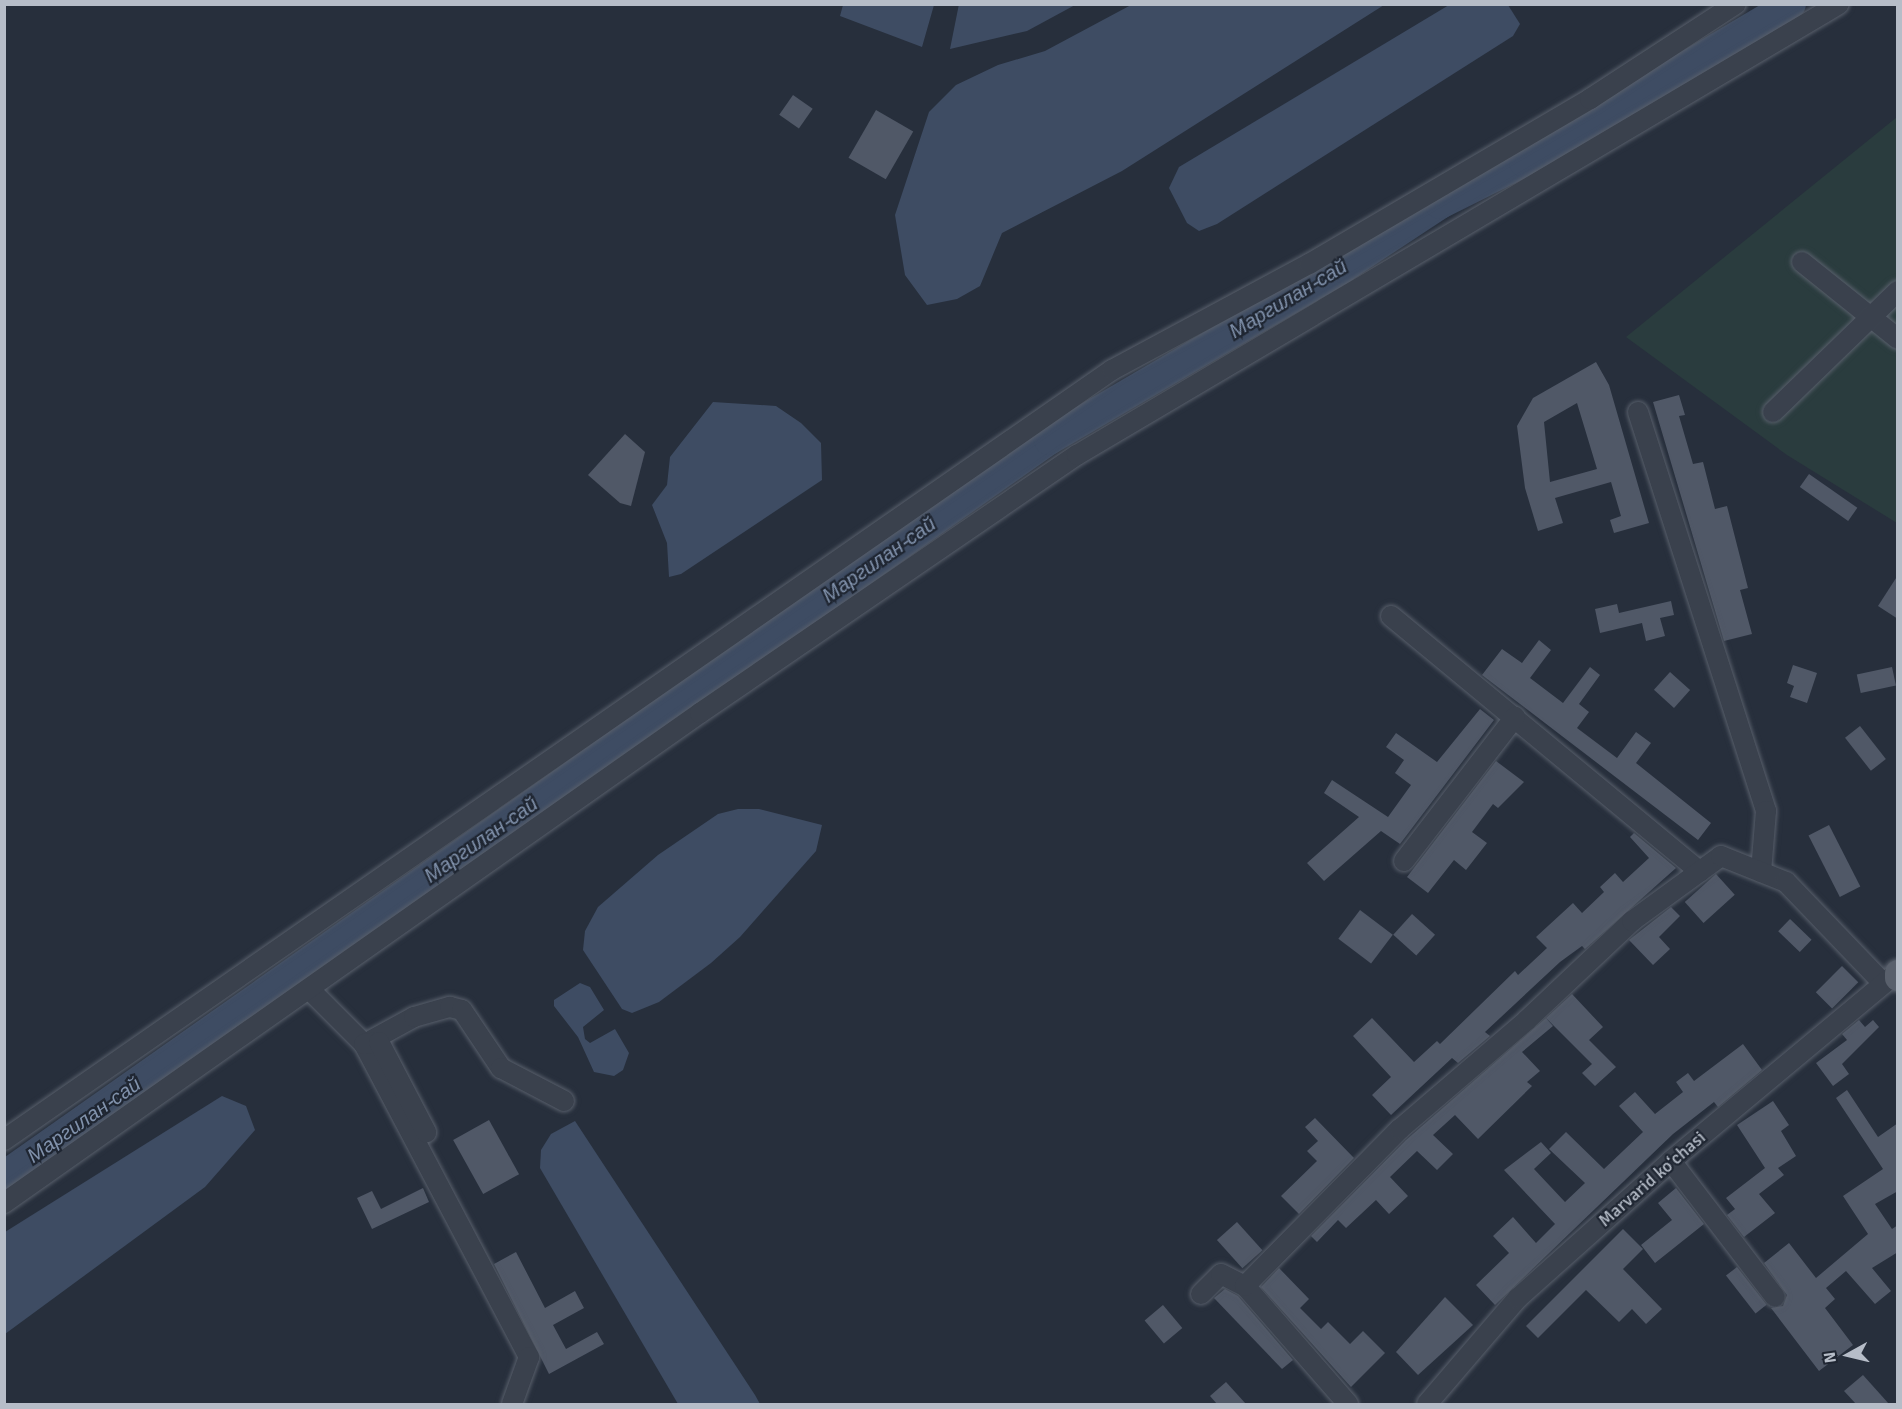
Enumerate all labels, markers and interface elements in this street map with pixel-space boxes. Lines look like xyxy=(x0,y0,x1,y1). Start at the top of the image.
water label: Маргилан-сай xyxy=(1225,255,1351,343)
water label: Маргилан-сай xyxy=(818,512,940,608)
water label: Маргилан-сай xyxy=(420,792,542,888)
water label: Маргилан-сай xyxy=(23,1072,145,1168)
street label: Marvarid koʻchasi xyxy=(1594,1127,1710,1231)
north arrow xyxy=(1818,1325,1878,1385)
text: N xyxy=(1819,1351,1841,1364)

